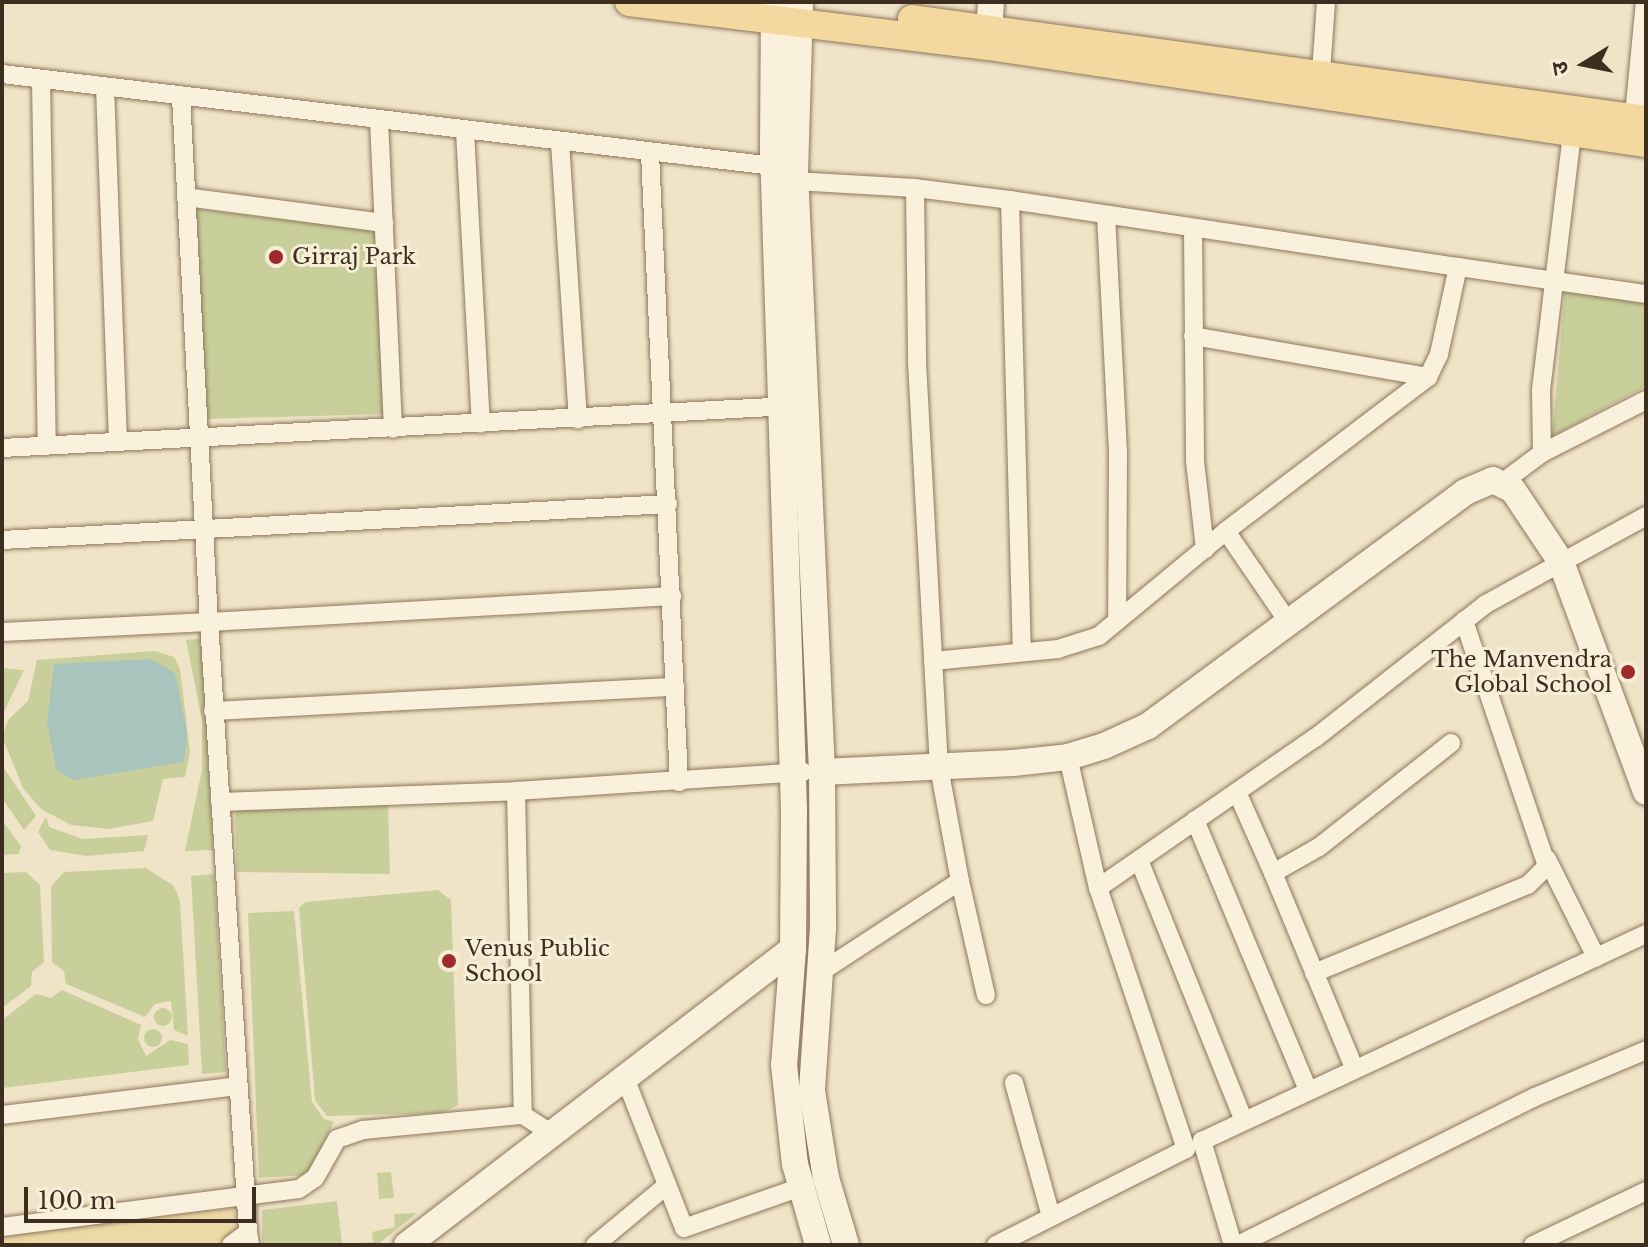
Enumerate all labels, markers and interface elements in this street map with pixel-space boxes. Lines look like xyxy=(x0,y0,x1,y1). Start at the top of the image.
north arrow xyxy=(1544,24,1624,104)
text: उ xyxy=(1545,60,1574,77)
place label: Girraj Park xyxy=(292,244,416,270)
marker: Girraj Park xyxy=(267,248,285,266)
place label: The Manvendra Global School xyxy=(1431,646,1612,698)
marker: The Manvendra Global School xyxy=(1619,663,1637,681)
place label: Venus Public School xyxy=(465,935,610,986)
marker: Venus Public School xyxy=(440,952,458,970)
scale bar xyxy=(28,1171,260,1221)
text: 100 m xyxy=(38,1186,116,1215)

